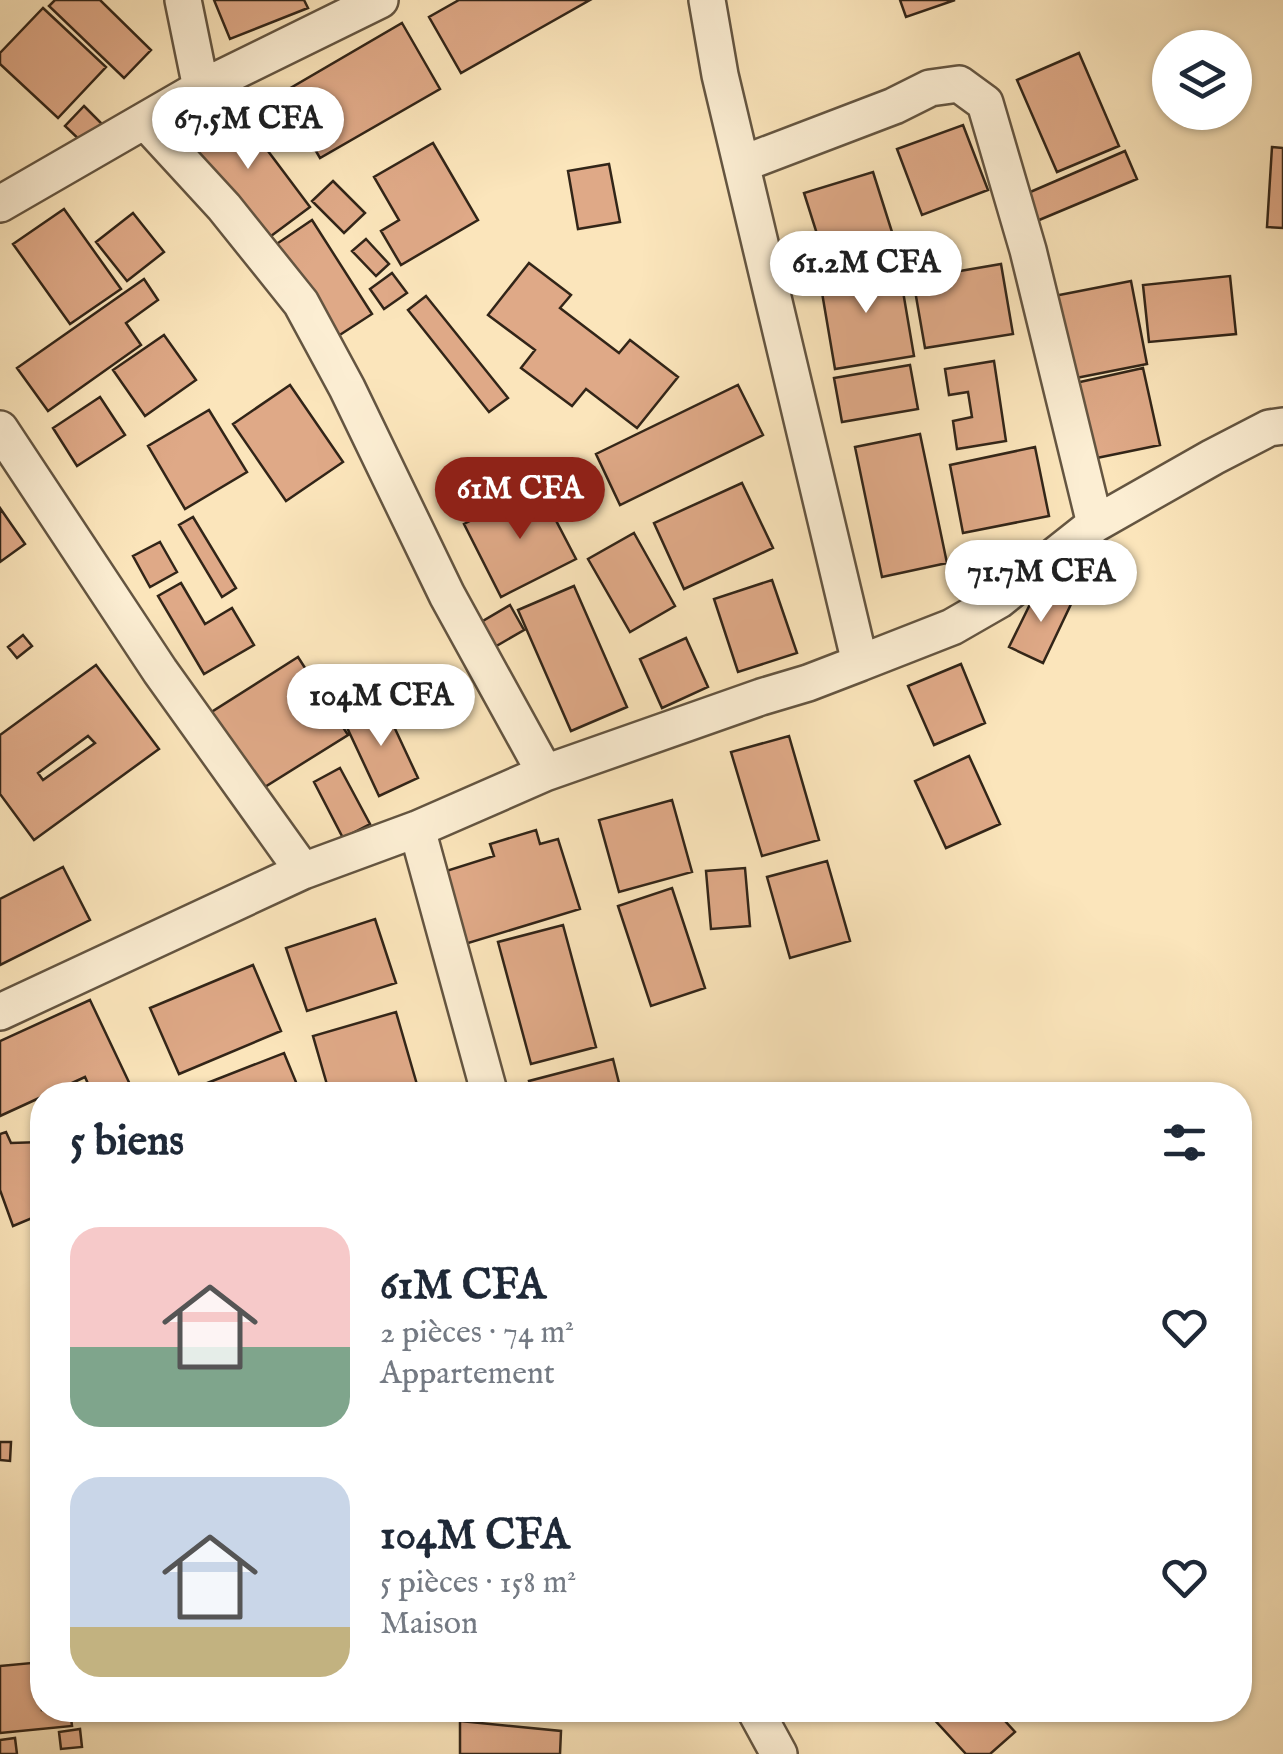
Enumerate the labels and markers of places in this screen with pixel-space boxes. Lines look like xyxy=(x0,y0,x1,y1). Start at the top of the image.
pin: 67.5M CFA xyxy=(134,87,362,172)
pin: 61.2M CFA xyxy=(752,231,980,316)
pin: 61M CFA xyxy=(428,457,612,542)
pin: 71.7M CFA xyxy=(927,540,1155,625)
pin: 104M CFA xyxy=(278,664,484,749)

